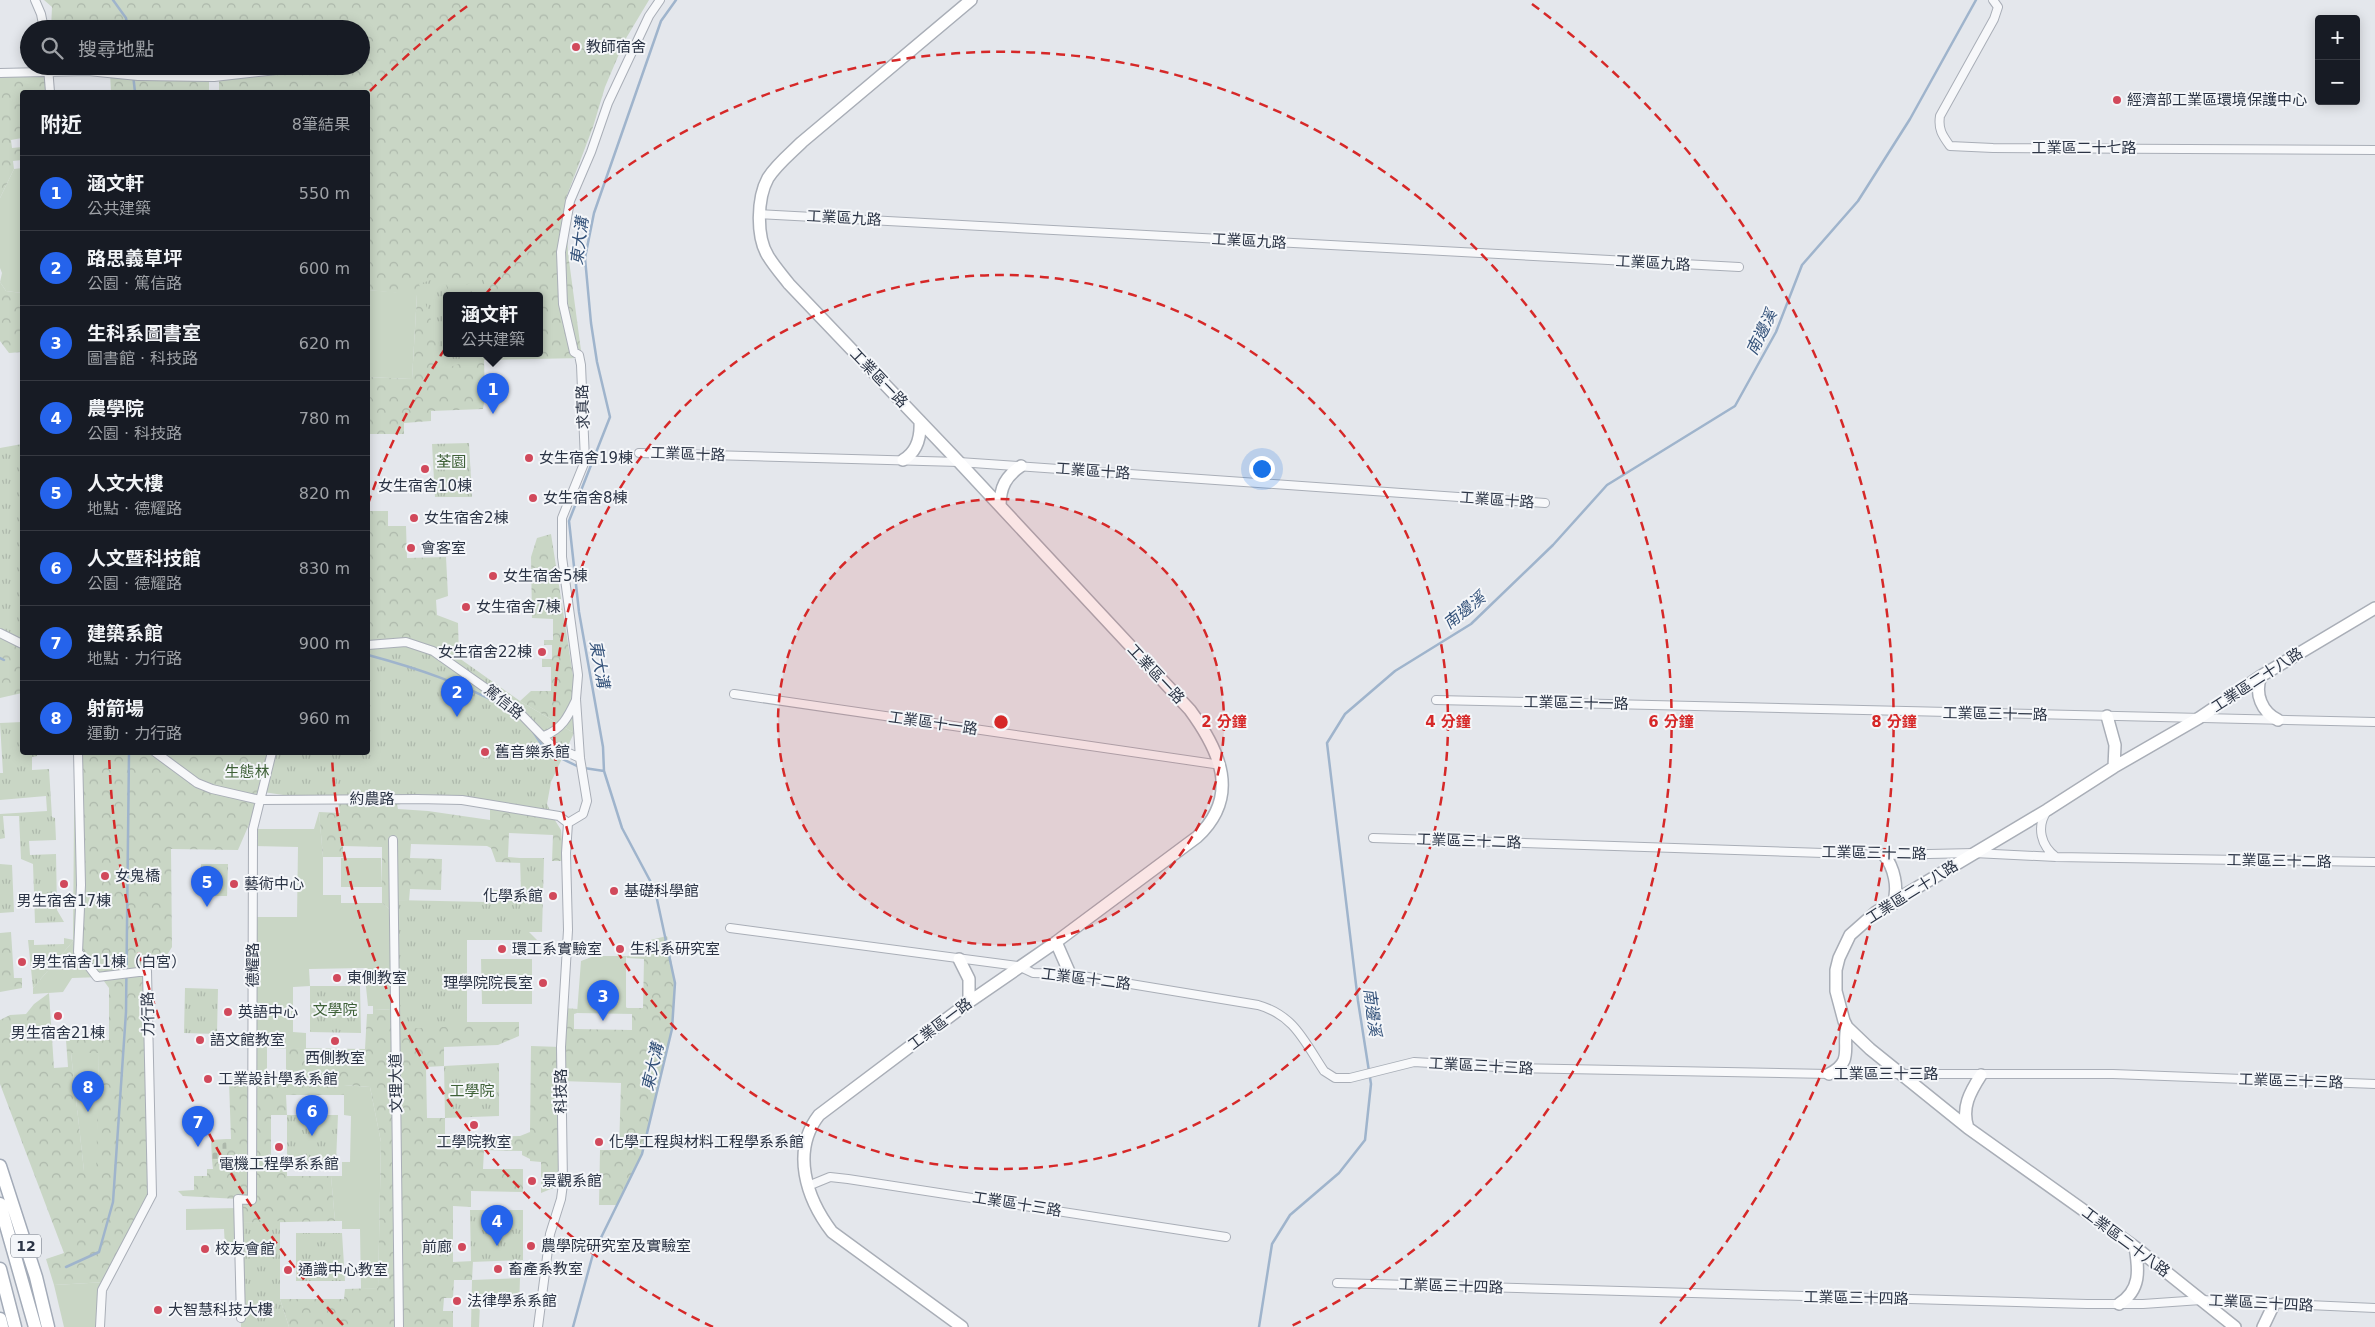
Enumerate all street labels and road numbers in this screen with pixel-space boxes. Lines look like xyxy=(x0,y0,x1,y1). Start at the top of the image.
street label: 工業區二十七路 xyxy=(2031,139,2137,157)
street label: 工業區九路 xyxy=(806,207,882,229)
street label: 工業區九路 xyxy=(1211,230,1287,252)
street label: 工業區九路 xyxy=(1615,252,1691,274)
street label: 工業區一路 xyxy=(846,345,912,411)
street label: 求真路 xyxy=(573,384,593,430)
street label: 工業區十路 xyxy=(650,444,726,464)
street label: 工業區十路 xyxy=(1055,459,1131,483)
street label: 工業區十路 xyxy=(1459,488,1535,512)
street label: 工業區一路 xyxy=(1124,640,1188,708)
street label: 工業區二十八路 xyxy=(2208,644,2306,716)
street label: 篤信路 xyxy=(481,681,527,723)
street label: 工業區三十一路 xyxy=(1523,693,1629,713)
street label: 工業區三十一路 xyxy=(1942,704,2048,724)
street label: 工業區十一路 xyxy=(887,708,979,738)
street label: 約農路 xyxy=(349,790,395,808)
street label: 工業區三十二路 xyxy=(1416,830,1522,852)
street label: 工業區三十二路 xyxy=(1821,843,1927,863)
street label: 工業區三十二路 xyxy=(2226,851,2332,871)
street label: 工業區二十八路 xyxy=(1863,857,1961,927)
street label: 德耀路 xyxy=(244,942,262,988)
street label: 工業區十二路 xyxy=(1040,965,1132,993)
street label: 力行路 xyxy=(139,991,157,1037)
street label: 工業區一路 xyxy=(905,994,975,1054)
street label: 文理大道 xyxy=(386,1053,406,1113)
street label: 工業區三十三路 xyxy=(1428,1054,1534,1078)
street label: 工業區三十三路 xyxy=(1833,1065,1939,1083)
street label: 科技路 xyxy=(552,1068,570,1114)
street label: 工業區三十三路 xyxy=(2238,1070,2344,1092)
street label: 工業區十三路 xyxy=(971,1188,1063,1220)
street label: 工業區二十八路 xyxy=(2079,1203,2173,1281)
road number: 12 xyxy=(11,1234,41,1258)
street label: 工業區三十四路 xyxy=(1398,1275,1504,1297)
street label: 工業區三十四路 xyxy=(1803,1288,1909,1308)
street label: 工業區三十四路 xyxy=(2208,1291,2314,1315)

